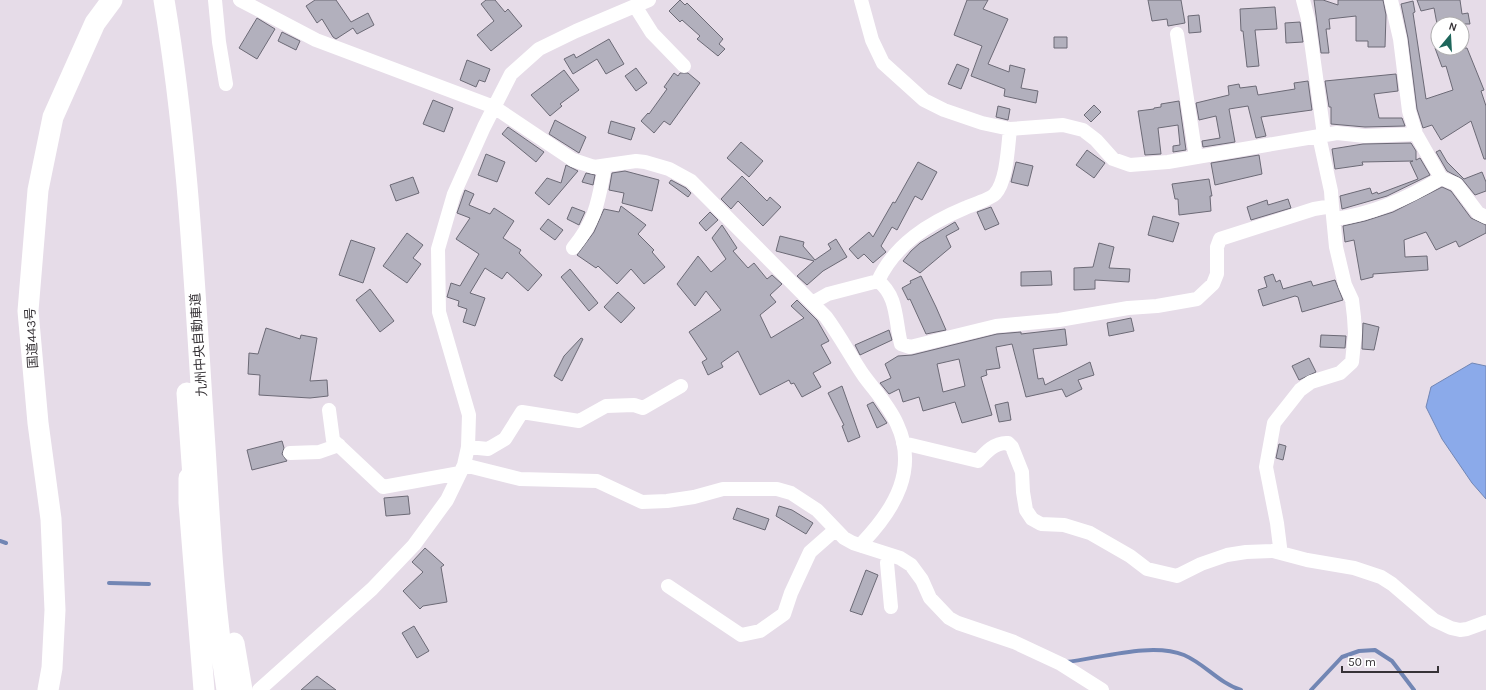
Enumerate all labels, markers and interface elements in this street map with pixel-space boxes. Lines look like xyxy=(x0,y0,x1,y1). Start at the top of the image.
north arrow xyxy=(1430,16,1470,56)
text: N xyxy=(1447,20,1459,34)
street label: 九州中央自動車道 xyxy=(187,293,210,397)
street label: 国道443号 xyxy=(22,307,41,369)
scale bar xyxy=(1342,648,1438,674)
text: 50 m xyxy=(1348,655,1376,669)

